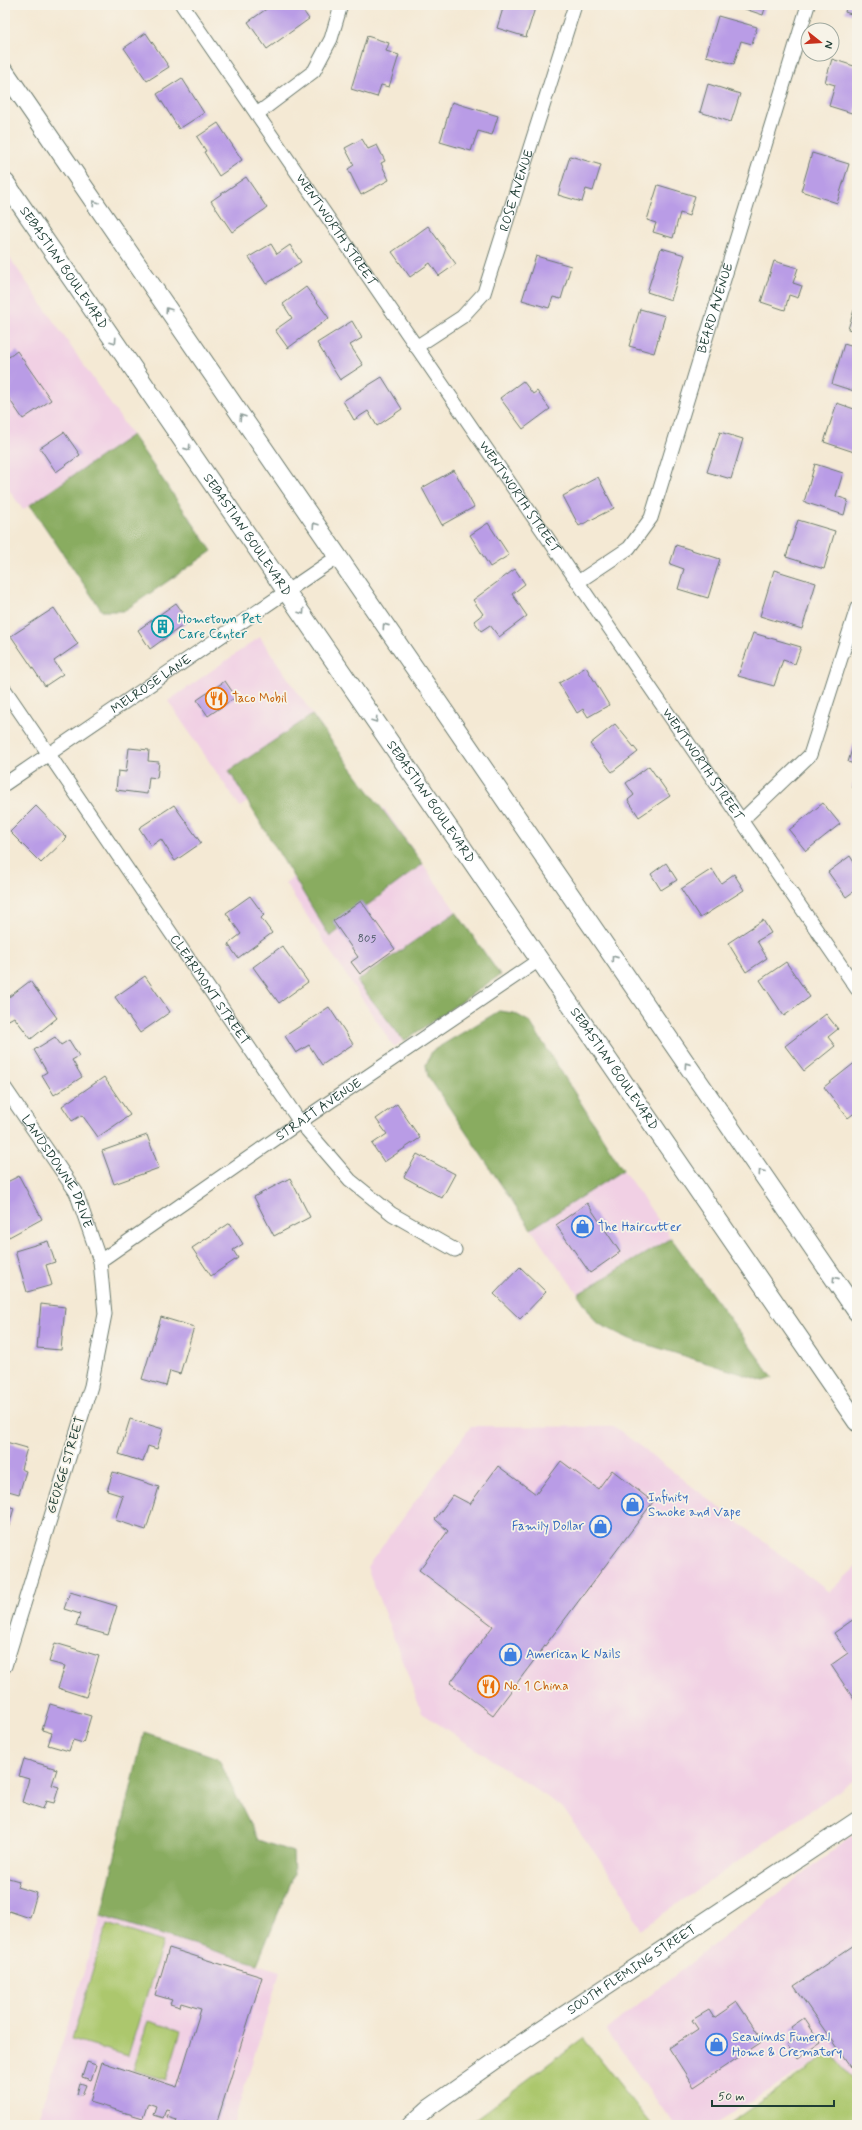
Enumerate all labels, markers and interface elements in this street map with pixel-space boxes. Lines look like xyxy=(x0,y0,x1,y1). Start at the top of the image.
north arrow xyxy=(800,22,840,62)
text: N xyxy=(821,39,836,50)
street label: ROSE AVENUE xyxy=(495,147,537,234)
street label: WENTWORTH STREET xyxy=(292,170,382,291)
one-way arrow xyxy=(92,200,100,207)
street label: SEBASTIAN BOULEVARD xyxy=(16,203,112,332)
street label: BEARD AVENUE xyxy=(693,260,737,355)
one-way arrow xyxy=(165,307,173,314)
one-way arrow xyxy=(109,337,117,344)
one-way arrow xyxy=(240,415,247,422)
street label: WENTWORTH STREET xyxy=(475,438,565,558)
one-way arrow xyxy=(183,444,191,451)
street label: SEBASTIAN BOULEVARD xyxy=(199,470,295,599)
one-way arrow xyxy=(313,522,320,529)
one-way arrow xyxy=(297,608,305,615)
place label: Hometown Pet Care Center xyxy=(178,611,262,643)
building icon: Hometown Pet Care Center xyxy=(150,613,176,639)
one-way arrow xyxy=(382,623,390,630)
street label: MELROSE LANE xyxy=(107,650,195,718)
restaurant icon: Taco Mobil xyxy=(204,685,230,711)
place label: Taco Mobil xyxy=(232,690,287,707)
street label: WENTWORTH STREET xyxy=(658,705,748,825)
one-way arrow xyxy=(370,716,378,723)
street label: SEBASTIAN BOULEVARD xyxy=(383,737,479,866)
street label: CLEARMONT STREET xyxy=(166,931,254,1049)
house number: 805 xyxy=(358,932,376,946)
one-way arrow xyxy=(611,955,619,962)
street label: SEBASTIAN BOULEVARD xyxy=(566,1004,662,1133)
one-way arrow xyxy=(684,1062,692,1069)
street label: STRAIT AVENUE xyxy=(272,1074,365,1145)
street label: LANDSDOWNE DRIVE xyxy=(17,1112,97,1231)
one-way arrow xyxy=(759,1170,766,1177)
shop icon: The Haircutter xyxy=(569,1214,595,1240)
place label: The Haircutter xyxy=(598,1219,682,1236)
one-way arrow xyxy=(833,1277,840,1284)
street label: GEORGE STREET xyxy=(43,1414,89,1516)
place label: Infinity Smoke and Vape xyxy=(648,1489,741,1521)
shop icon: Infinity Smoke and Vape xyxy=(619,1491,645,1517)
shop icon: Family Dollar xyxy=(587,1513,613,1539)
place label: Family Dollar xyxy=(512,1518,585,1535)
shop icon: American K Nails xyxy=(497,1641,523,1667)
place label: American K Nails xyxy=(526,1646,621,1663)
restaurant icon: No. 1 China xyxy=(476,1673,502,1699)
place label: No. 1 China xyxy=(504,1678,569,1695)
street label: SOUTH FLEMING STREET xyxy=(564,1921,699,2019)
place label: Seawinds Funeral Home & Crematory xyxy=(732,2029,842,2061)
shop icon: Seawinds Funeral Home & Crematory xyxy=(703,2031,729,2057)
scale bar xyxy=(712,2082,834,2108)
text: 50 m xyxy=(718,2089,745,2105)

